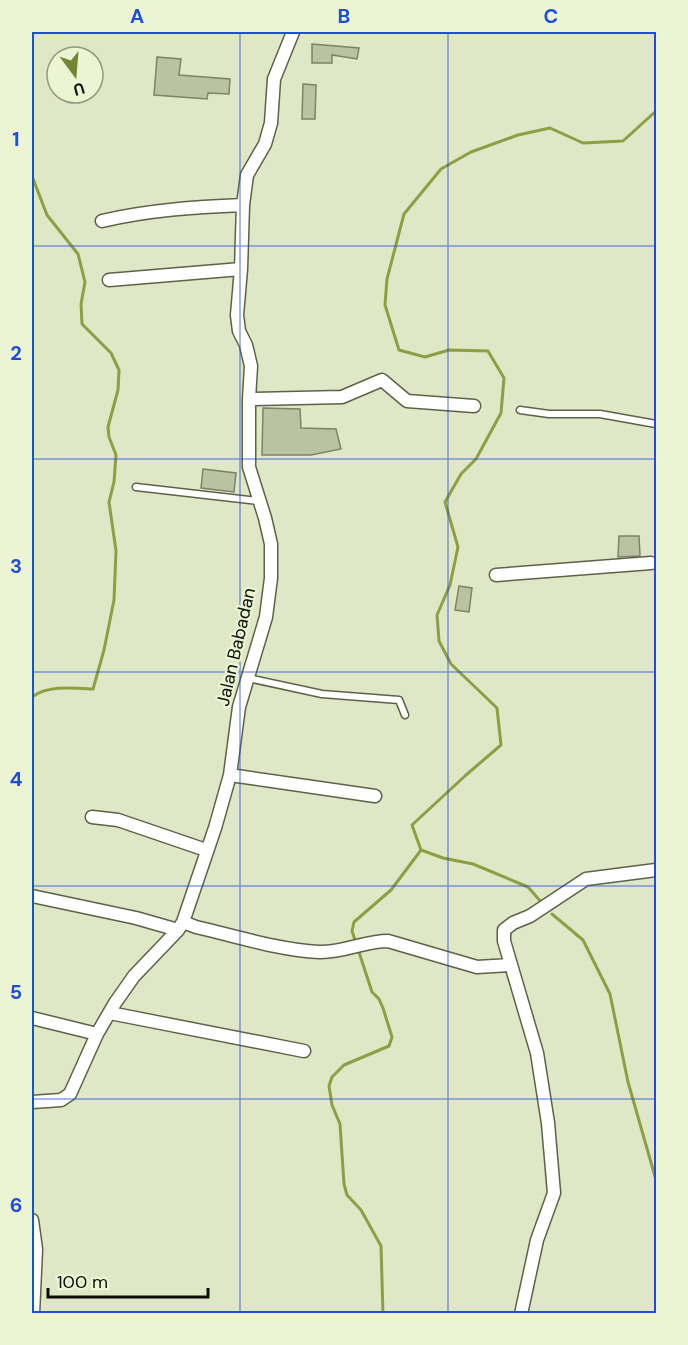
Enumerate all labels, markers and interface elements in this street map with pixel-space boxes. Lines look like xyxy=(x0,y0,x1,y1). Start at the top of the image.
text: A xyxy=(130,3,144,29)
text: B xyxy=(338,3,350,29)
text: C xyxy=(544,3,558,29)
north arrow xyxy=(45,45,105,105)
text: U xyxy=(71,77,87,101)
text: 1 xyxy=(12,126,20,152)
text: 2 xyxy=(10,340,22,366)
text: 3 xyxy=(10,553,22,579)
street label: Jalan Babadan xyxy=(211,585,261,709)
text: 4 xyxy=(10,766,23,792)
text: 5 xyxy=(10,979,22,1005)
text: 6 xyxy=(10,1192,22,1218)
scale bar xyxy=(48,1261,208,1299)
text: 100 m xyxy=(57,1270,108,1294)

